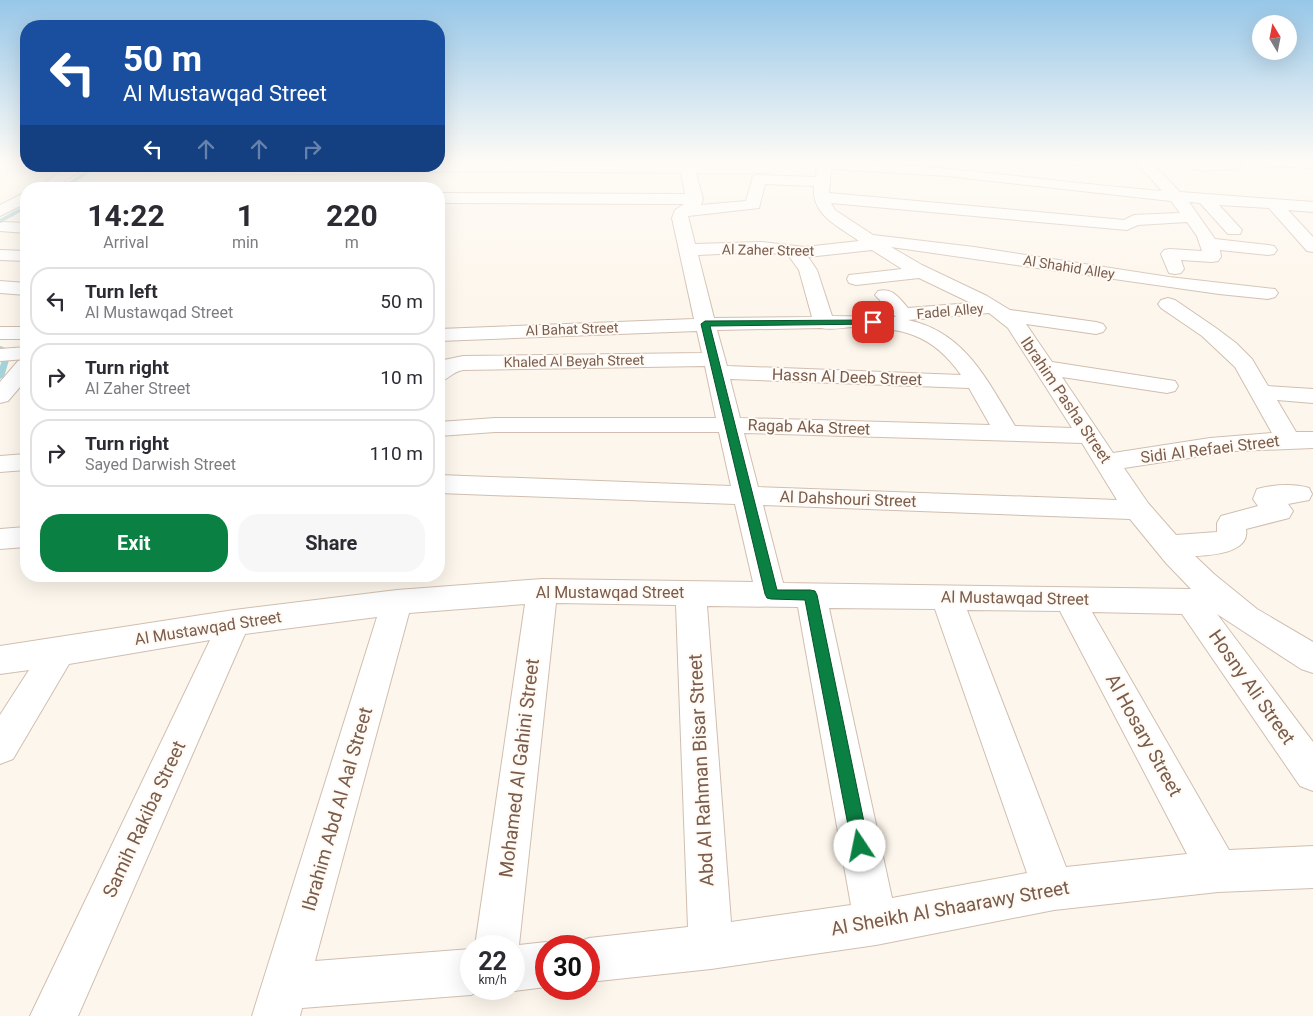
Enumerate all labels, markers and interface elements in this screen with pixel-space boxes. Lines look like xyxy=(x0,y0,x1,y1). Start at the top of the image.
north arrow xyxy=(1252,15,1298,60)
map controls xyxy=(1252,15,1297,60)
text: 50 m xyxy=(123,39,202,80)
icon: left xyxy=(40,40,105,105)
text: Al Mustawqad Street xyxy=(123,81,327,106)
icon: left xyxy=(139,135,167,163)
icon: ahead xyxy=(192,135,220,163)
icon: ahead xyxy=(245,135,273,163)
icon: right xyxy=(298,135,326,163)
text: 14:22 xyxy=(87,198,165,233)
text: 1 xyxy=(237,198,254,233)
text: 220 xyxy=(326,198,378,233)
text: Arrival xyxy=(103,233,149,252)
text: min xyxy=(232,233,259,252)
text: m xyxy=(345,233,359,252)
street label: Al Zaher Street xyxy=(722,241,815,259)
street label: Al Shahid Alley xyxy=(1022,252,1116,282)
text: Turn left xyxy=(85,280,158,303)
icon: left xyxy=(42,287,70,315)
text: 50 m xyxy=(380,290,423,313)
street label: Fadel Alley xyxy=(916,300,985,322)
pin xyxy=(852,301,894,343)
text: Al Mustawqad Street xyxy=(85,303,233,322)
icon: arrive xyxy=(859,308,887,336)
street label: Al Bahat Street xyxy=(525,319,619,339)
street label: Ibrahim Pasha Street xyxy=(1017,333,1115,467)
street label: Khaled Al Beyah Street xyxy=(504,352,645,370)
text: Turn right xyxy=(85,356,169,379)
icon: right xyxy=(42,363,70,391)
street label: Hassn Al Deeb Street xyxy=(772,365,922,389)
text: 10 m xyxy=(380,366,423,389)
text: Al Zaher Street xyxy=(85,379,190,398)
street label: Ragab Aka Street xyxy=(747,415,871,439)
street label: Sidi Al Refaei Street xyxy=(1139,431,1281,467)
text: Turn right xyxy=(85,432,169,455)
icon: right xyxy=(42,439,70,467)
text: 110 m xyxy=(370,442,423,465)
text: Sayed Darwish Street xyxy=(85,455,236,474)
street label: Al Dahshouri Street xyxy=(779,487,917,511)
button: Exit xyxy=(40,514,228,572)
button: Share xyxy=(238,514,425,572)
street label: Al Mustawqad Street xyxy=(536,583,684,602)
street label: Al Mustawqad Street xyxy=(941,587,1089,609)
street label: Al Mustawqad Street xyxy=(133,607,283,649)
street label: Hosny Ali Street xyxy=(1204,625,1300,749)
street label: Abd Al Rahman Bisar Street xyxy=(683,653,719,887)
street label: Mohamed Al Gahini Street xyxy=(494,657,544,879)
street label: Al Hosary Street xyxy=(1101,670,1187,800)
street label: Ibrahim Abd Al Aal Street xyxy=(297,704,377,914)
street label: Samih Rakiba Street xyxy=(98,737,190,901)
position arrow xyxy=(833,819,885,871)
street label: Al Sheikh Al Shaarawy Street xyxy=(829,876,1071,940)
speed limit sign: 30 xyxy=(535,935,600,1000)
text: 22 xyxy=(478,947,507,976)
text: km/h xyxy=(478,973,507,987)

